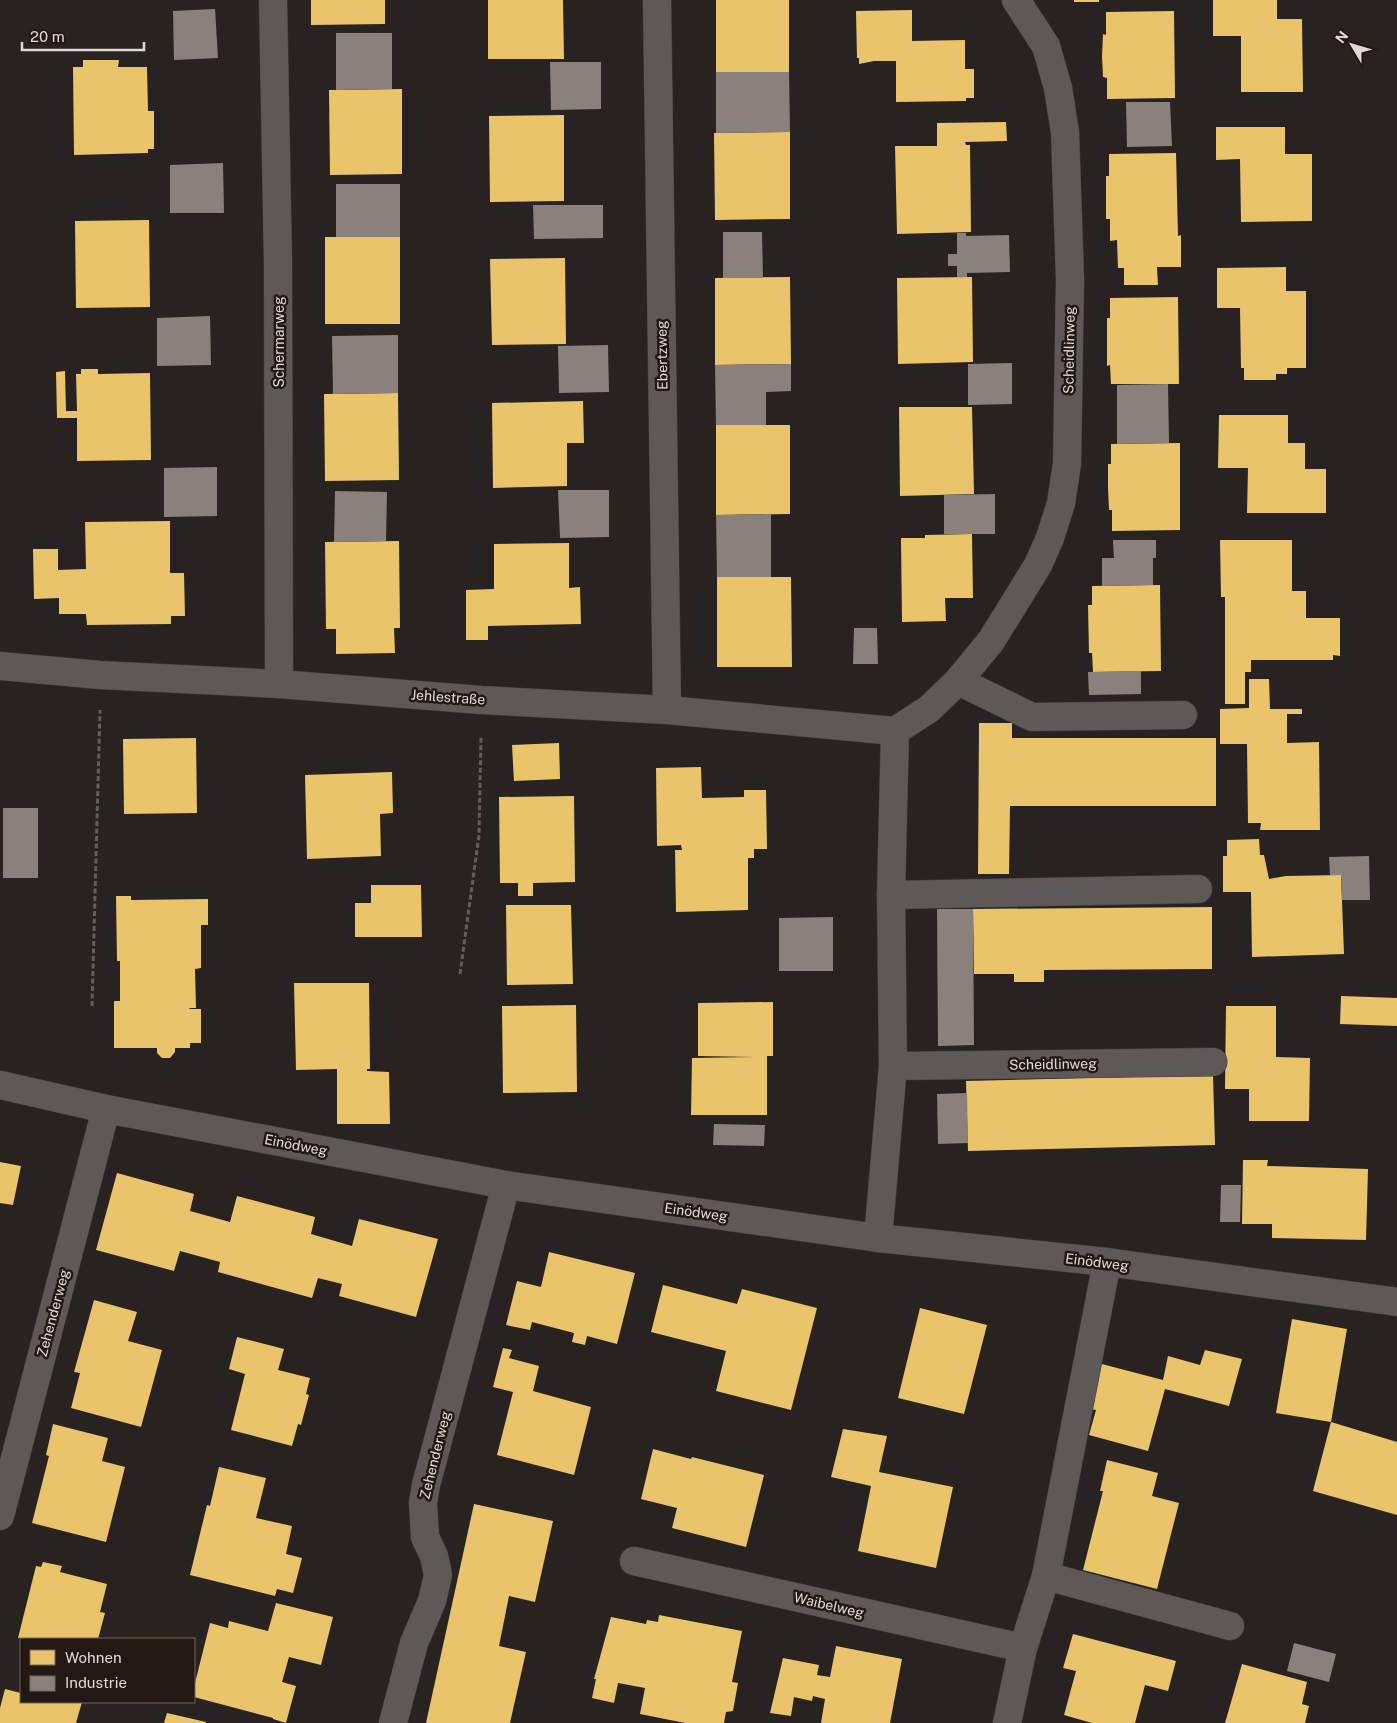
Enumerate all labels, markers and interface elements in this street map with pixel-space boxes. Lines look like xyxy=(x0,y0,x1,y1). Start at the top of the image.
scale bar xyxy=(22,20,145,52)
north arrow xyxy=(1327,20,1377,70)
text: 20 m xyxy=(30,28,65,45)
text: N xyxy=(1332,28,1351,46)
street label: Schermarweg xyxy=(271,296,287,388)
street label: Scheidlinweg xyxy=(1060,306,1078,394)
street label: Ebertzweg xyxy=(653,320,671,390)
street label: Jehlestraße xyxy=(410,686,486,708)
street label: Scheidlinweg xyxy=(1009,1055,1097,1073)
street label: Einödweg xyxy=(263,1131,329,1159)
street label: Einödweg xyxy=(663,1200,729,1224)
street label: Einödweg xyxy=(1064,1250,1130,1274)
street label: Zehenderweg xyxy=(34,1267,72,1359)
street label: Zehenderweg xyxy=(416,1409,454,1501)
street label: Waibelweg xyxy=(792,1589,866,1621)
legend xyxy=(20,1638,195,1703)
text: Wohnen xyxy=(65,1649,122,1666)
text: Industrie xyxy=(65,1674,127,1691)

